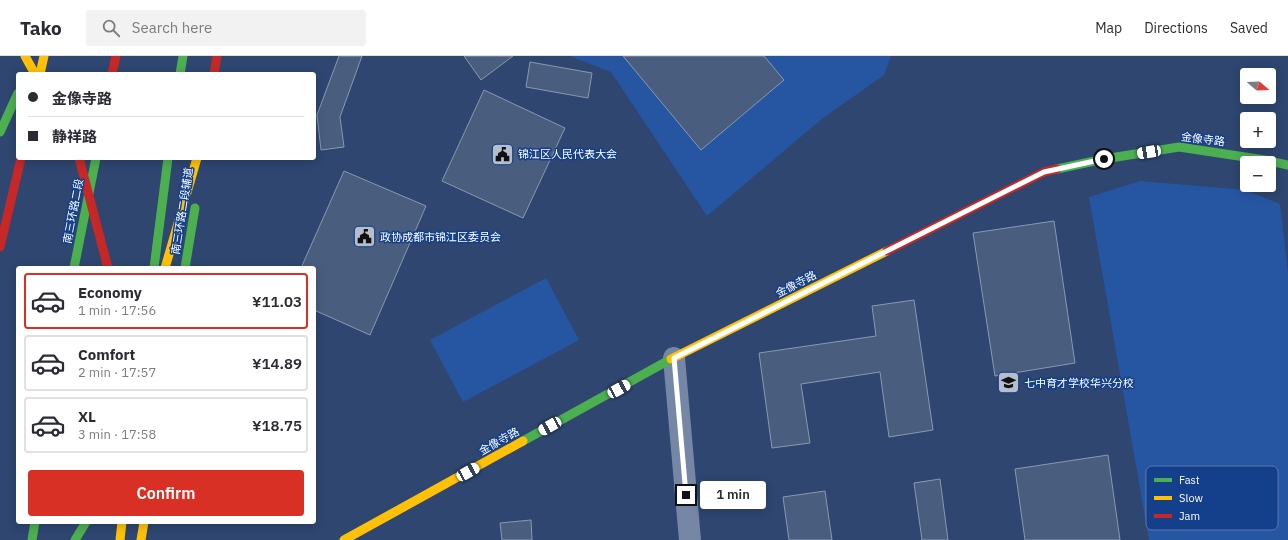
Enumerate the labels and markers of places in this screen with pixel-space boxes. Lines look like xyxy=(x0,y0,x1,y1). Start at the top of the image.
public building icon: 锦江区人民代表大会 xyxy=(490,141,516,167)
place label: 锦江区人民代表大会 xyxy=(518,147,617,161)
public building icon: 政协成都市锦江区委员会 xyxy=(351,224,377,250)
place label: 政协成都市锦江区委员会 xyxy=(380,230,501,244)
school or university icon: 七中育才学校华兴分校 xyxy=(995,370,1021,396)
place label: 七中育才学校华兴分校 xyxy=(1024,376,1134,390)

